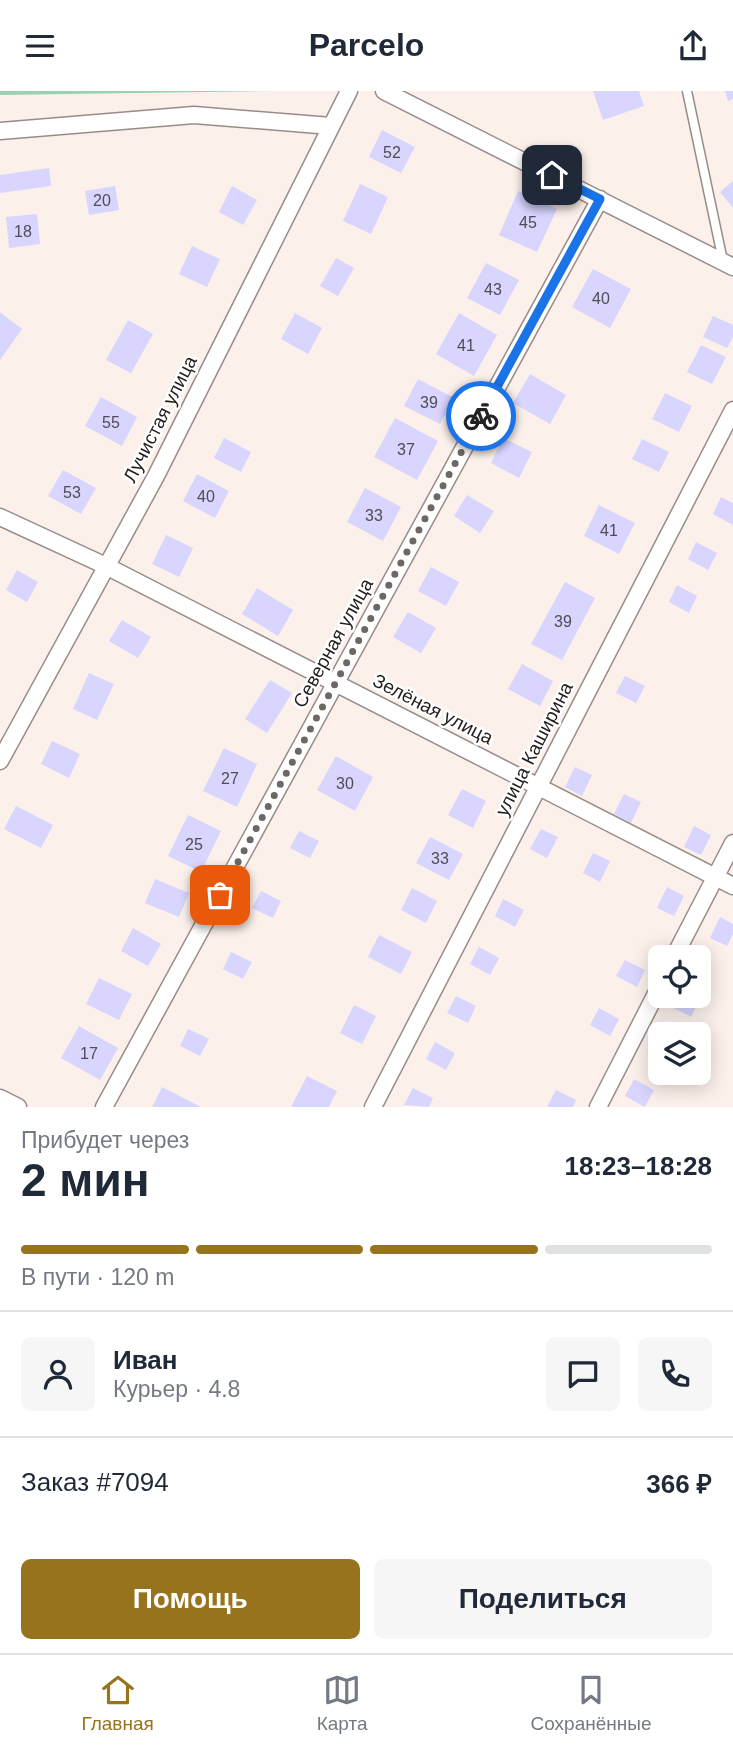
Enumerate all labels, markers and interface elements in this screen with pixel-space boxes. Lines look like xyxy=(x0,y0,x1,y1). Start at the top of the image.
icon: menu xyxy=(21,27,59,65)
text: Parcelo xyxy=(309,27,424,63)
icon: share xyxy=(674,27,712,65)
house number: 52 xyxy=(383,144,401,161)
pin xyxy=(522,145,582,205)
icon: home xyxy=(533,156,571,194)
house number: 20 xyxy=(93,192,111,209)
house number: 45 xyxy=(519,214,537,231)
house number: 18 xyxy=(14,223,32,240)
house number: 43 xyxy=(484,281,502,298)
house number: 40 xyxy=(592,290,610,307)
house number: 41 xyxy=(457,337,475,354)
street label: Лучистая улица xyxy=(119,352,201,486)
courier xyxy=(446,381,516,451)
house number: 39 xyxy=(420,394,438,411)
icon: bike xyxy=(462,397,500,435)
house number: 55 xyxy=(102,414,120,431)
house number: 37 xyxy=(397,441,415,458)
house number: 53 xyxy=(63,484,81,501)
house number: 40 xyxy=(197,488,215,505)
house number: 33 xyxy=(365,507,383,524)
house number: 41 xyxy=(600,522,618,539)
street label: Северная улица xyxy=(289,574,377,711)
house number: 39 xyxy=(554,613,572,630)
street label: Зелёная улица xyxy=(369,670,497,748)
street label: улица Каширина xyxy=(491,678,577,819)
house number: 27 xyxy=(221,770,239,787)
house number: 30 xyxy=(336,775,354,792)
house number: 25 xyxy=(185,836,203,853)
house number: 33 xyxy=(431,850,449,867)
pin xyxy=(190,865,250,925)
icon: bag xyxy=(201,876,239,914)
map controls xyxy=(648,945,711,1085)
button: locate xyxy=(648,945,711,1008)
button: layers xyxy=(648,1022,711,1085)
house number: 17 xyxy=(80,1045,98,1062)
text: Прибудет через xyxy=(21,1127,189,1153)
text: 18:23–18:28 xyxy=(565,1151,712,1181)
text: 2 мин xyxy=(21,1154,149,1206)
text: В пути · 120 m xyxy=(21,1264,174,1290)
button: person xyxy=(21,1337,95,1411)
button: chat xyxy=(546,1337,620,1411)
button: phone xyxy=(638,1337,712,1411)
text: Иван xyxy=(113,1345,178,1375)
text: Курьер · 4.8 xyxy=(113,1376,240,1402)
text: Заказ #7094 xyxy=(21,1467,169,1497)
text: 366 ₽ xyxy=(646,1469,712,1499)
button: Помощь xyxy=(21,1559,360,1639)
button: Поделиться xyxy=(374,1559,712,1639)
tab: Главная xyxy=(81,1671,154,1735)
tab: Карта xyxy=(317,1671,368,1735)
tab: Сохранённые xyxy=(531,1671,652,1735)

